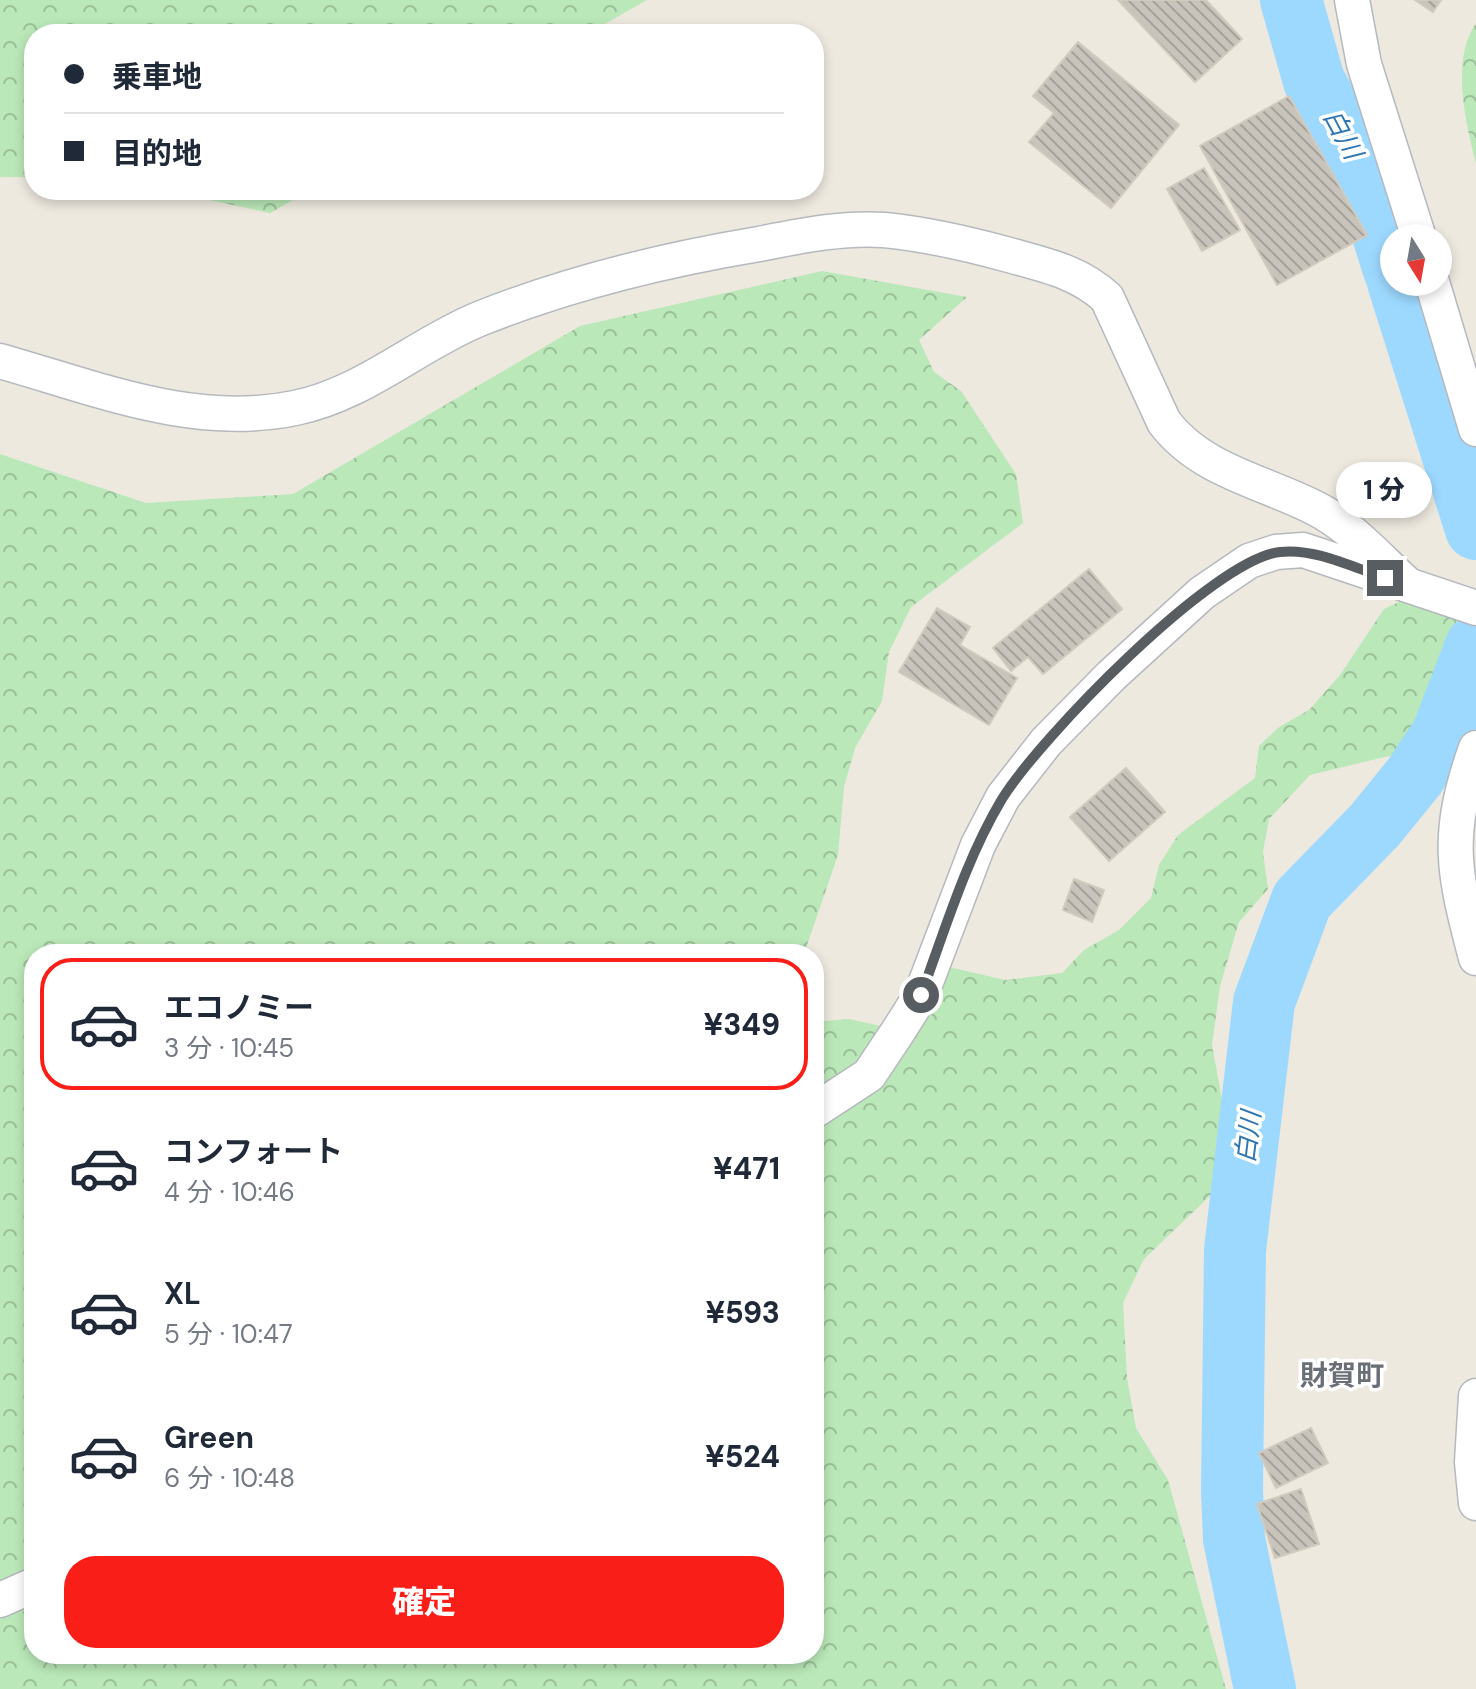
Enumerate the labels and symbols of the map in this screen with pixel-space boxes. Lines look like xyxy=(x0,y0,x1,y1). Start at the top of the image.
water label: 白川 xyxy=(1316,103,1372,168)
north arrow xyxy=(1380,224,1452,296)
callout: 1 分 xyxy=(1337,462,1433,518)
route end xyxy=(1367,560,1403,596)
route start xyxy=(903,977,939,1013)
water label: 白川 xyxy=(1228,1106,1268,1165)
district label: 財賀町 xyxy=(1300,1357,1384,1394)

